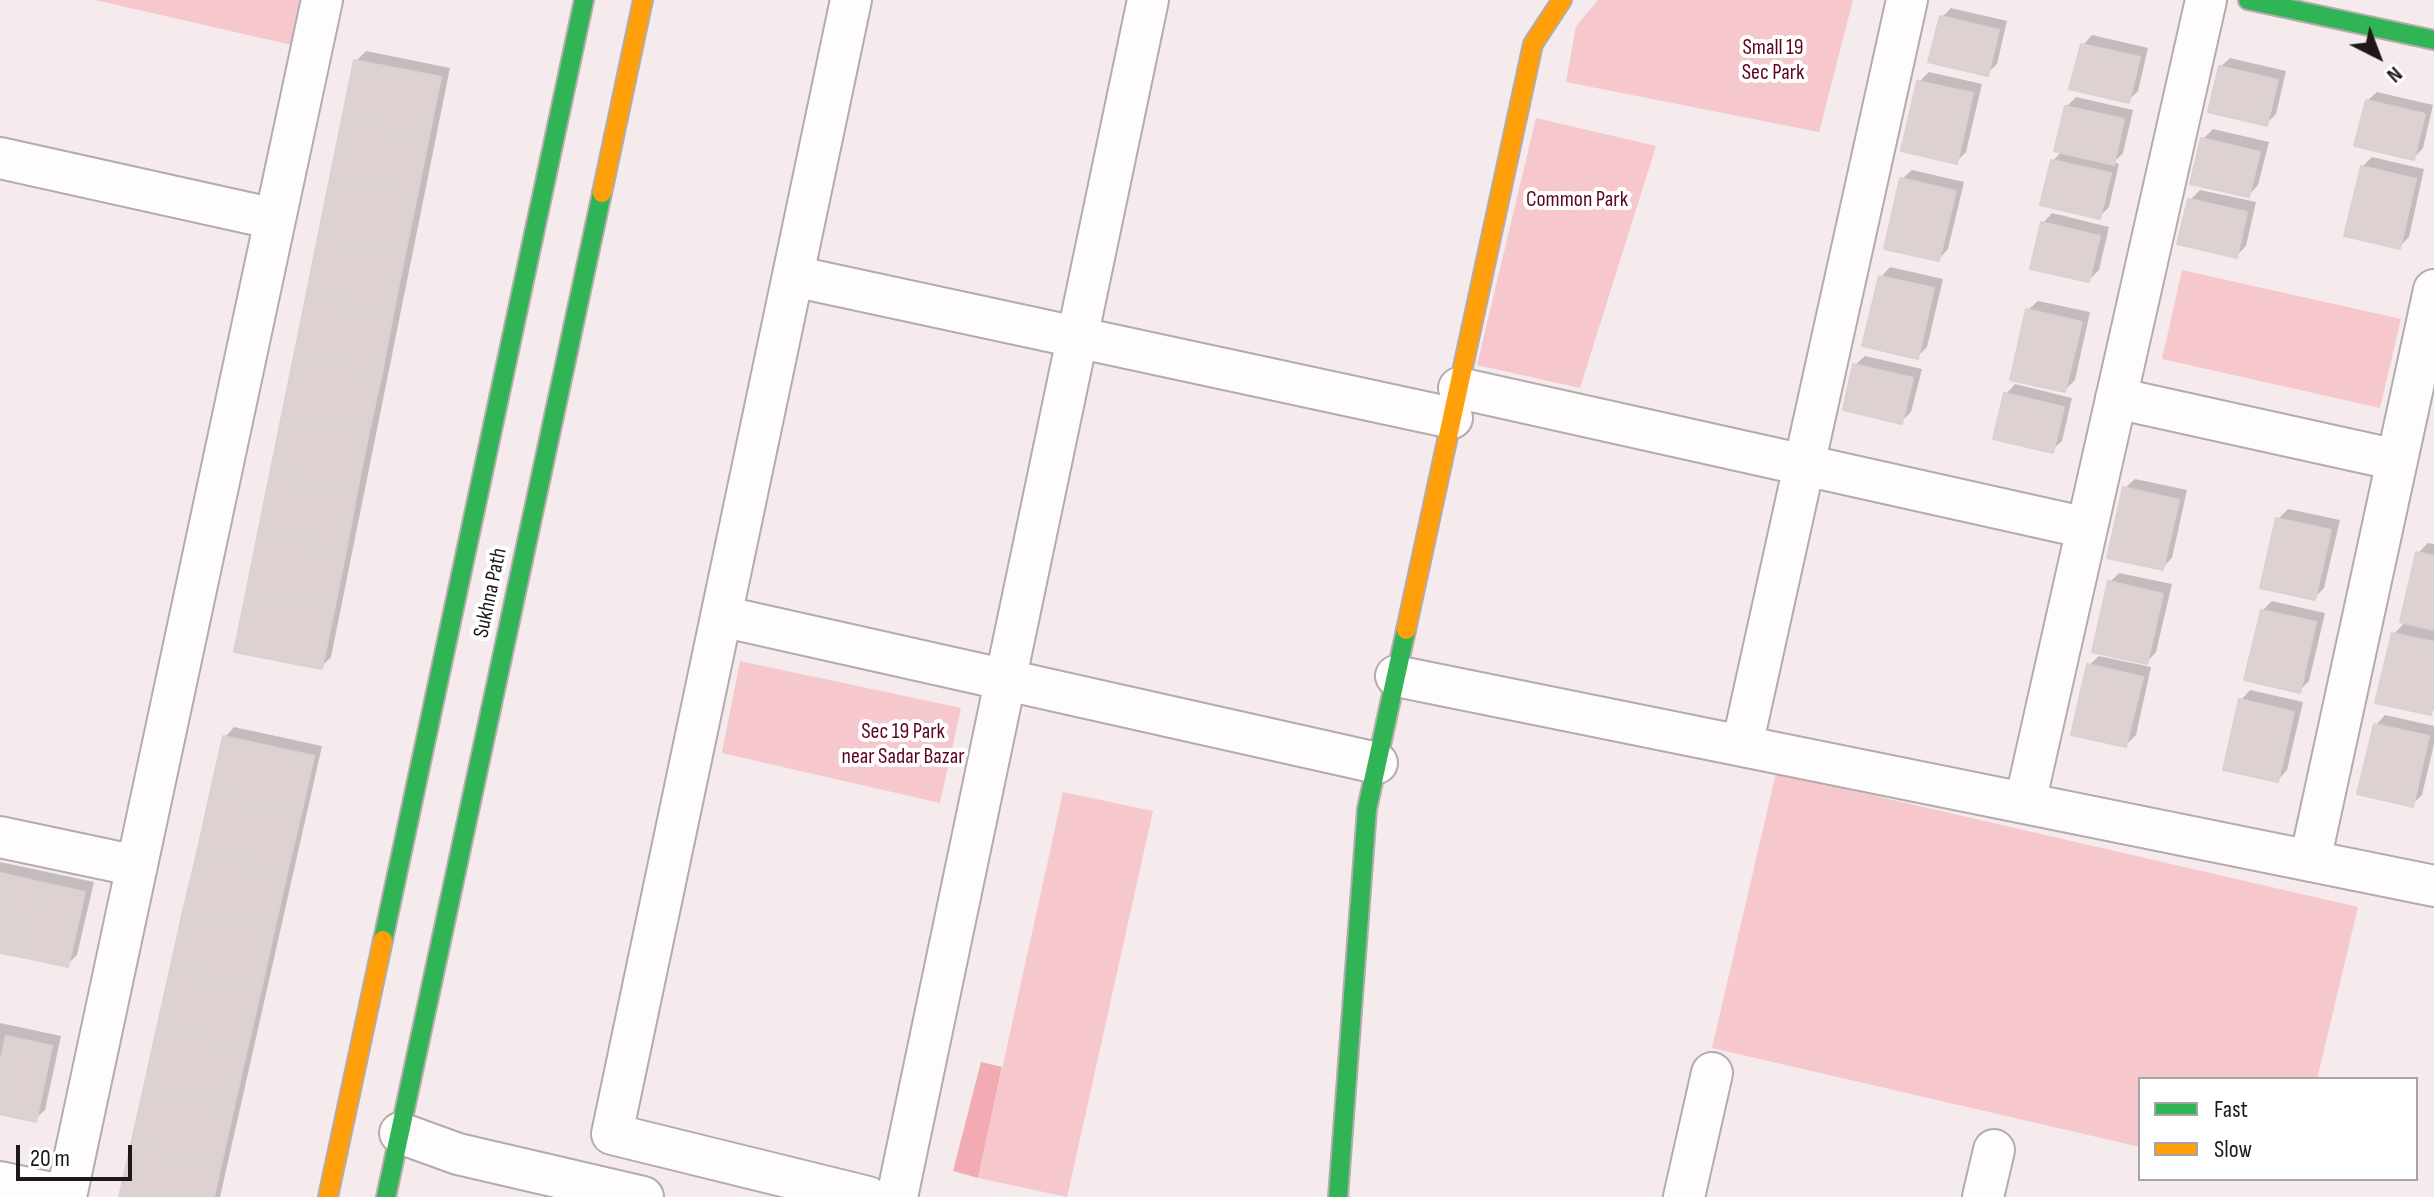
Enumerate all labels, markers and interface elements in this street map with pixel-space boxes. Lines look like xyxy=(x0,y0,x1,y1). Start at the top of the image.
north arrow xyxy=(2338,16,2418,96)
park label: Small 19 Sec Park xyxy=(1742,35,1804,86)
text: N xyxy=(2381,60,2408,88)
park label: Common Park xyxy=(1526,187,1628,213)
street label: Sukhna Path xyxy=(469,546,513,640)
park label: Sec 19 Park near Sadar Bazar xyxy=(842,719,964,770)
legend xyxy=(2138,1077,2418,1181)
text: Fast xyxy=(2214,1095,2248,1124)
scale bar xyxy=(20,1129,136,1179)
text: Slow xyxy=(2214,1135,2252,1164)
text: 20 m xyxy=(30,1144,70,1173)

